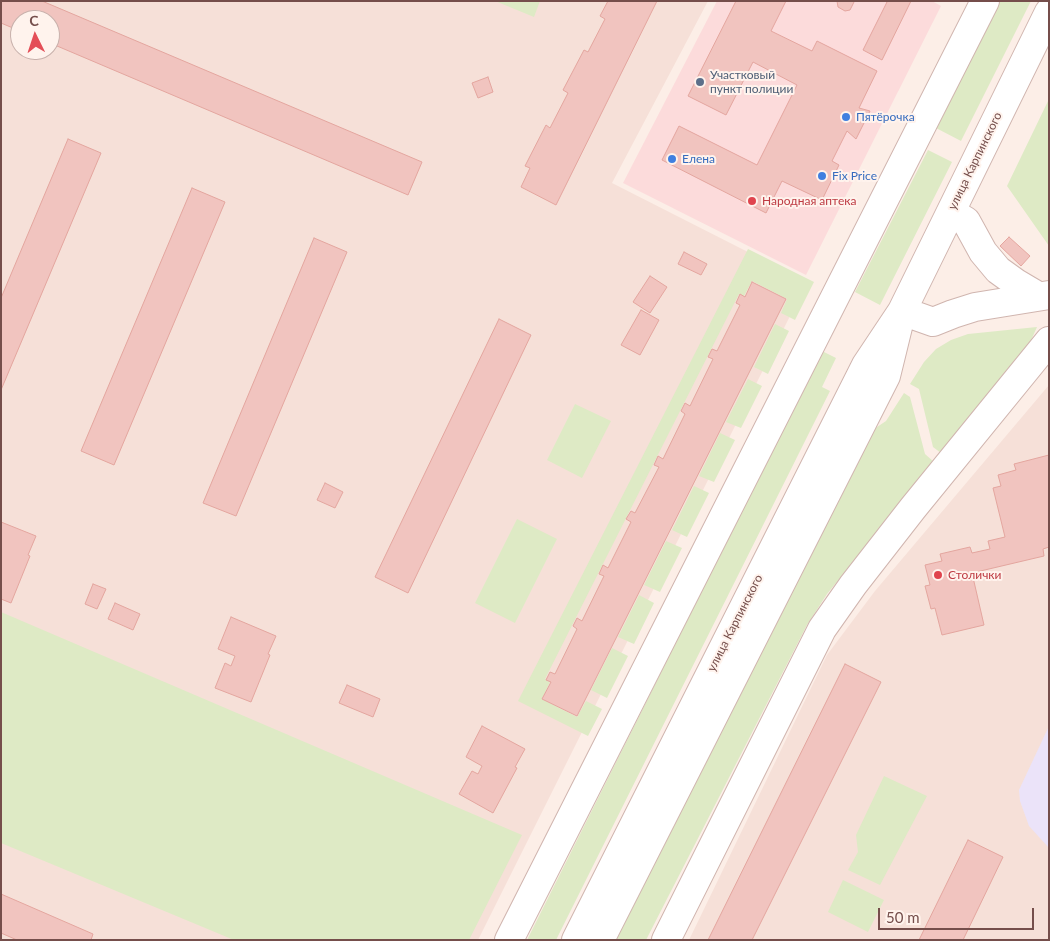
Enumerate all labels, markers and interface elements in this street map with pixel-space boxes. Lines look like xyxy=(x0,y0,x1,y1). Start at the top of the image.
north arrow xyxy=(10,10,60,60)
text: С xyxy=(29,12,39,29)
place label: Участковый пункт полиции xyxy=(710,68,793,96)
marker: Участковый пункт полиции xyxy=(694,76,706,88)
place label: Пятёрочка xyxy=(856,110,915,124)
street label: улица Карпинского xyxy=(945,110,1005,212)
marker: Пятёрочка xyxy=(840,111,852,123)
place label: Елена xyxy=(682,152,715,166)
marker: Елена xyxy=(666,153,678,165)
place label: Fix Price xyxy=(832,169,877,183)
marker: Fix Price xyxy=(816,170,828,182)
place label: Народная аптека xyxy=(762,194,856,208)
marker: Народная аптека xyxy=(746,195,758,207)
place label: Столички xyxy=(948,568,1001,582)
marker: Столички xyxy=(932,569,944,581)
street label: улица Карпинского xyxy=(704,572,766,674)
scale bar xyxy=(880,898,1036,930)
text: 50 m xyxy=(886,908,920,926)

